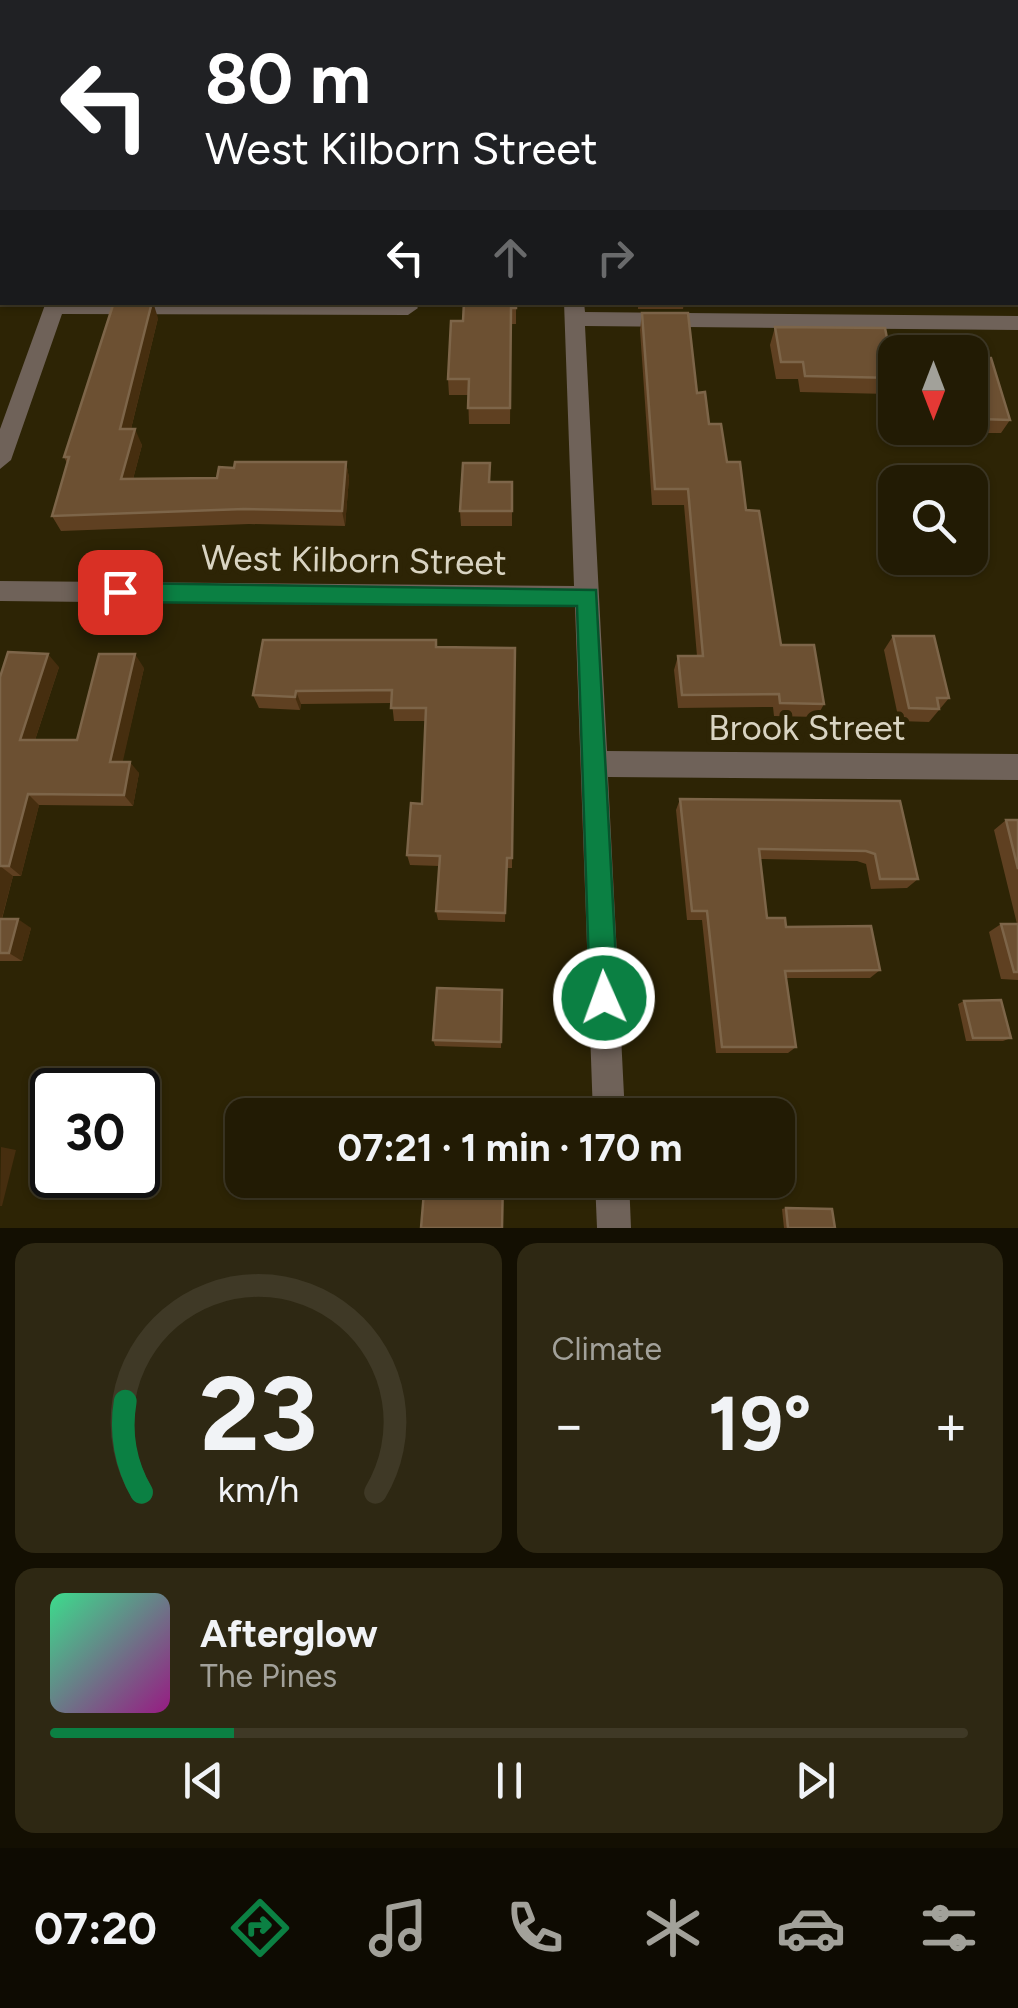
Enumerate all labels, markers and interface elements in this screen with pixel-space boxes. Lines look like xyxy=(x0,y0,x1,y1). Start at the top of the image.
text: 80 m xyxy=(205,36,371,121)
icon: left xyxy=(40,40,170,170)
text: West Kilborn Street xyxy=(205,121,598,175)
icon: left xyxy=(378,230,433,285)
icon: ahead xyxy=(483,230,538,285)
icon: right xyxy=(588,230,643,285)
north arrow xyxy=(878,335,988,445)
map controls xyxy=(878,335,988,575)
button: search xyxy=(878,465,988,575)
street label: West Kilborn Street xyxy=(201,536,507,584)
pin xyxy=(78,550,163,635)
icon: arrive xyxy=(93,565,148,620)
street label: Brook Street xyxy=(708,707,906,749)
position arrow xyxy=(552,946,656,1050)
speed limit sign: 30 xyxy=(30,1068,160,1198)
text: 07:21 · 1 min · 170 m xyxy=(338,1125,682,1171)
text: Climate xyxy=(552,1330,662,1368)
text: 23 xyxy=(199,1351,317,1476)
text: 19° xyxy=(708,1379,812,1469)
text: − xyxy=(552,1392,586,1458)
text: + xyxy=(934,1392,968,1458)
text: km/h xyxy=(217,1468,299,1511)
text: Afterglow xyxy=(200,1611,378,1657)
text: The Pines xyxy=(200,1657,337,1695)
icon: previous xyxy=(176,1753,231,1808)
icon: pause xyxy=(482,1753,537,1808)
icon: next xyxy=(788,1753,843,1808)
icon: directions xyxy=(225,1893,295,1963)
icon: music xyxy=(363,1893,433,1963)
icon: phone xyxy=(500,1893,570,1963)
icon: climate xyxy=(638,1893,708,1963)
icon: car xyxy=(776,1893,846,1963)
icon: filters xyxy=(914,1893,984,1963)
text: 07:20 xyxy=(34,1901,157,1955)

